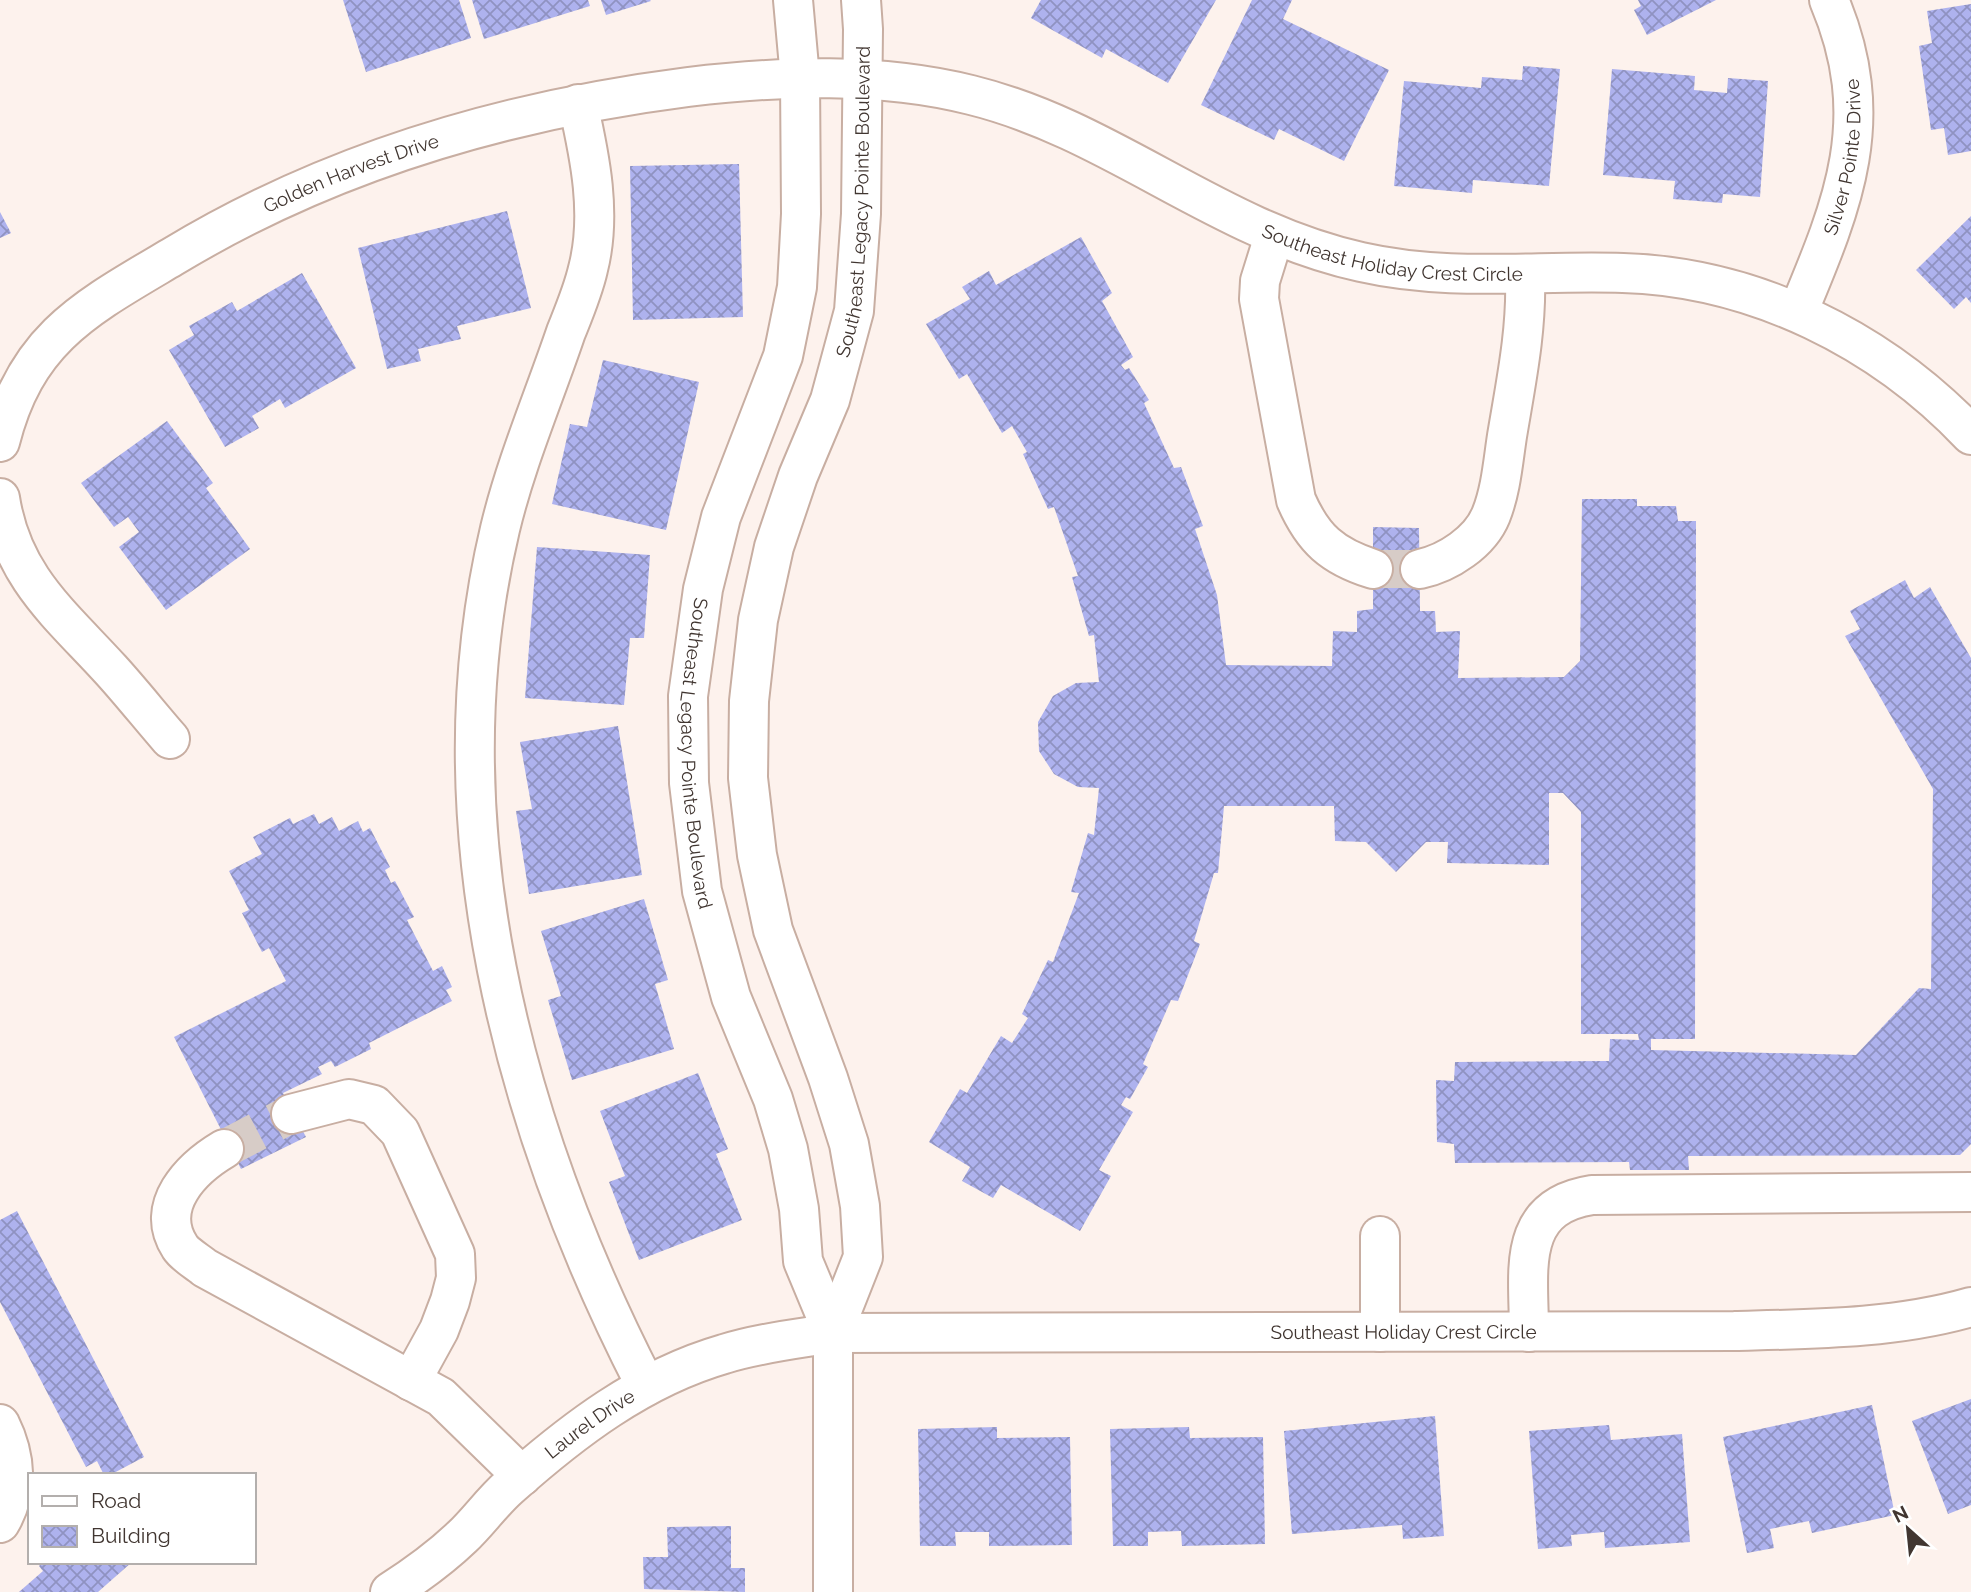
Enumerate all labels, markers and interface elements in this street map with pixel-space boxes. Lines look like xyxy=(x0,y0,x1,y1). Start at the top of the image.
street label: Southeast Legacy Pointe Boulevard xyxy=(831,46,874,360)
street label: Silver Pointe Drive xyxy=(1819,78,1865,238)
street label: Golden Harvest Drive xyxy=(259,129,441,217)
street label: Southeast Holiday Crest Circle xyxy=(1259,219,1523,285)
street label: Southeast Legacy Pointe Boulevard xyxy=(676,596,717,911)
street label: Southeast Holiday Crest Circle xyxy=(1271,1320,1537,1343)
street label: Laurel Drive xyxy=(540,1384,638,1463)
legend xyxy=(28,1473,256,1564)
text: Road xyxy=(91,1488,141,1513)
north arrow xyxy=(1873,1494,1943,1564)
text: N xyxy=(1889,1501,1912,1527)
text: Building xyxy=(91,1523,171,1548)

